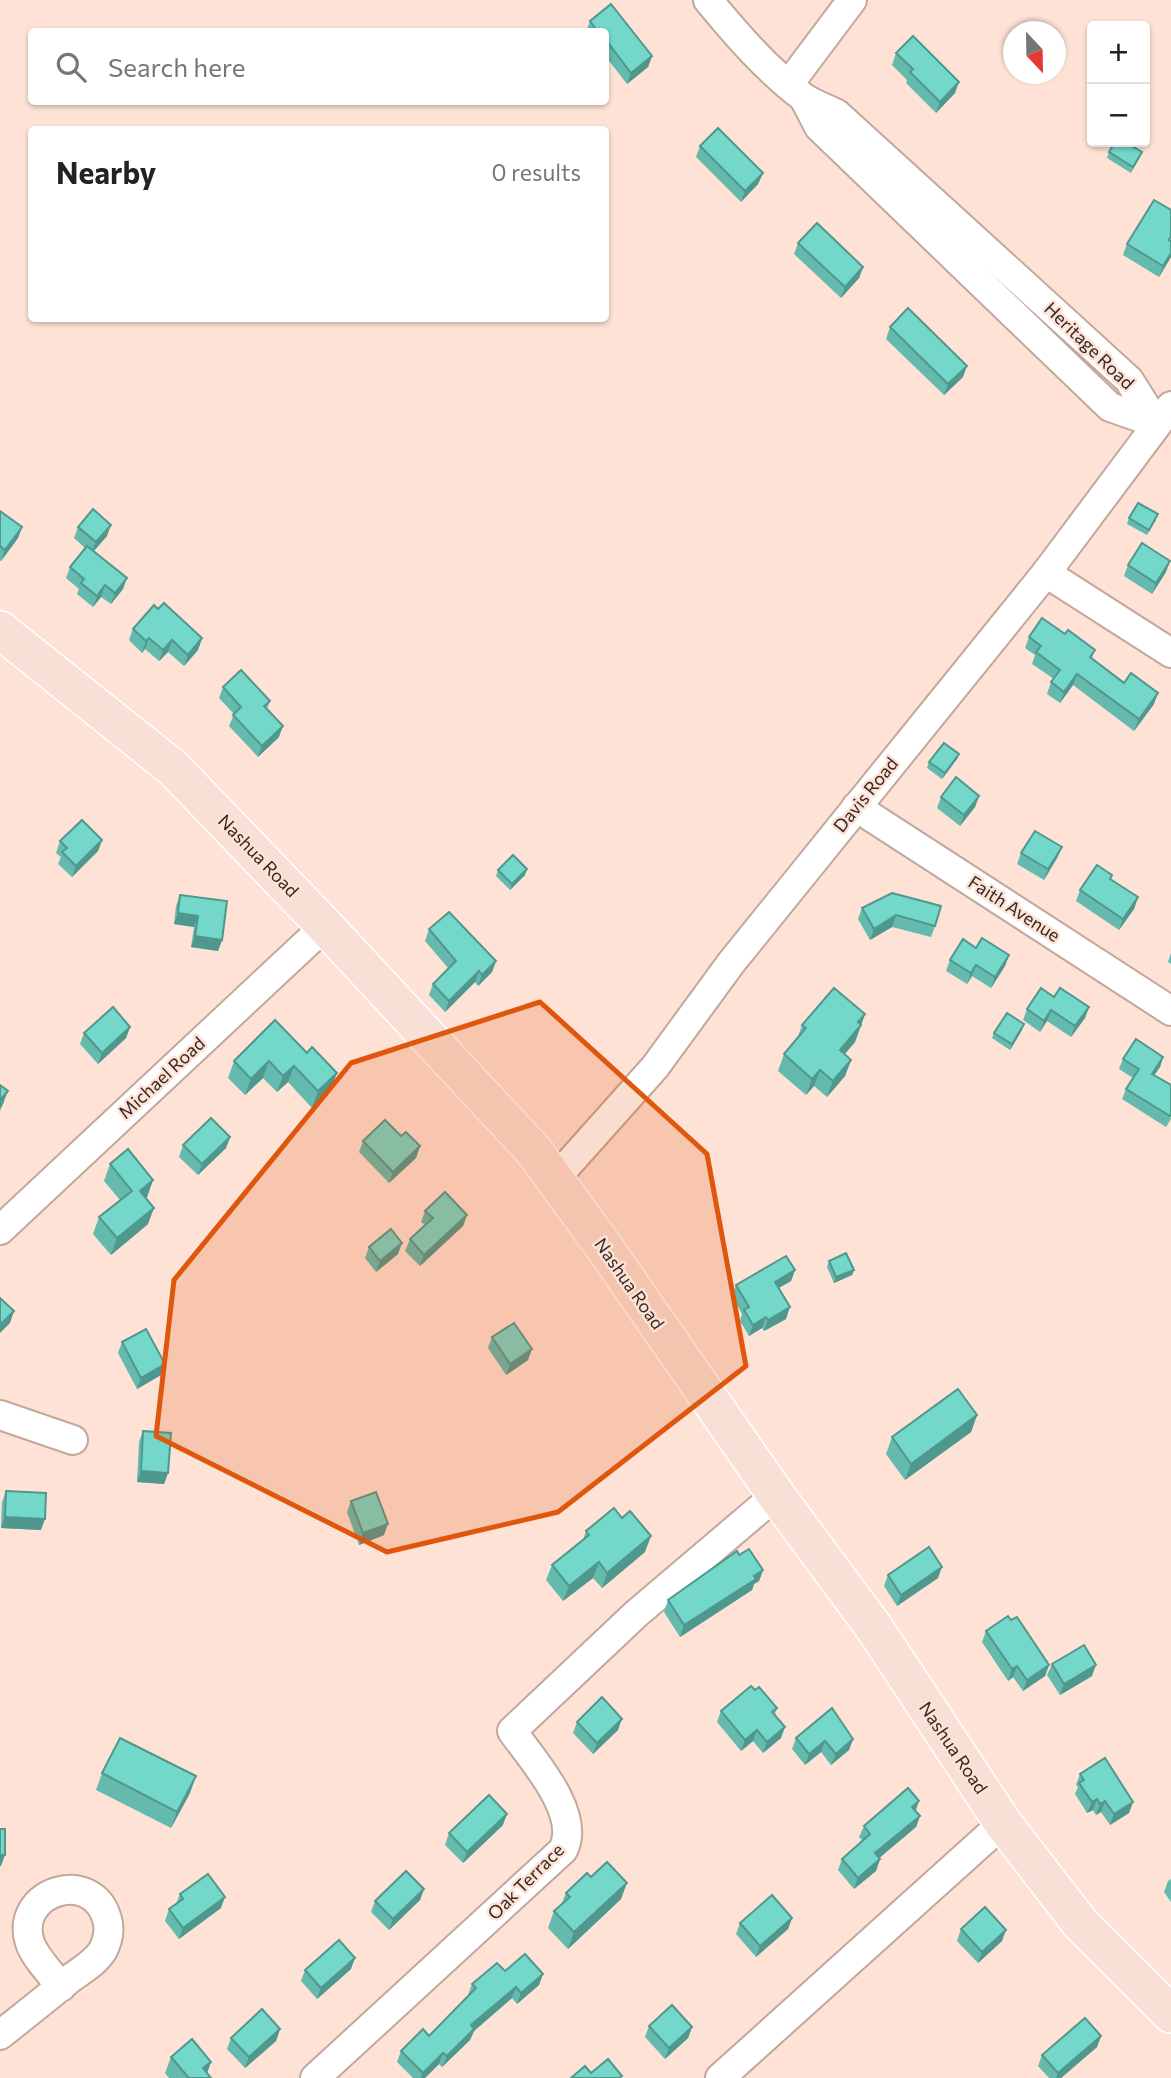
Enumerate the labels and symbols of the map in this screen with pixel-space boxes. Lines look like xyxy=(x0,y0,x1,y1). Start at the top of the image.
north arrow xyxy=(1003,21,1066,84)
street label: Heritage Road xyxy=(1040,297,1139,394)
street label: Davis Road xyxy=(828,752,902,836)
street label: Nashua Road xyxy=(214,809,304,901)
street label: Faith Avenue xyxy=(964,870,1065,946)
street label: Michael Road xyxy=(114,1032,209,1123)
street label: Nashua Road xyxy=(590,1234,669,1333)
street label: Nashua Road xyxy=(915,1697,993,1798)
street label: Oak Terrace xyxy=(483,1839,568,1924)

